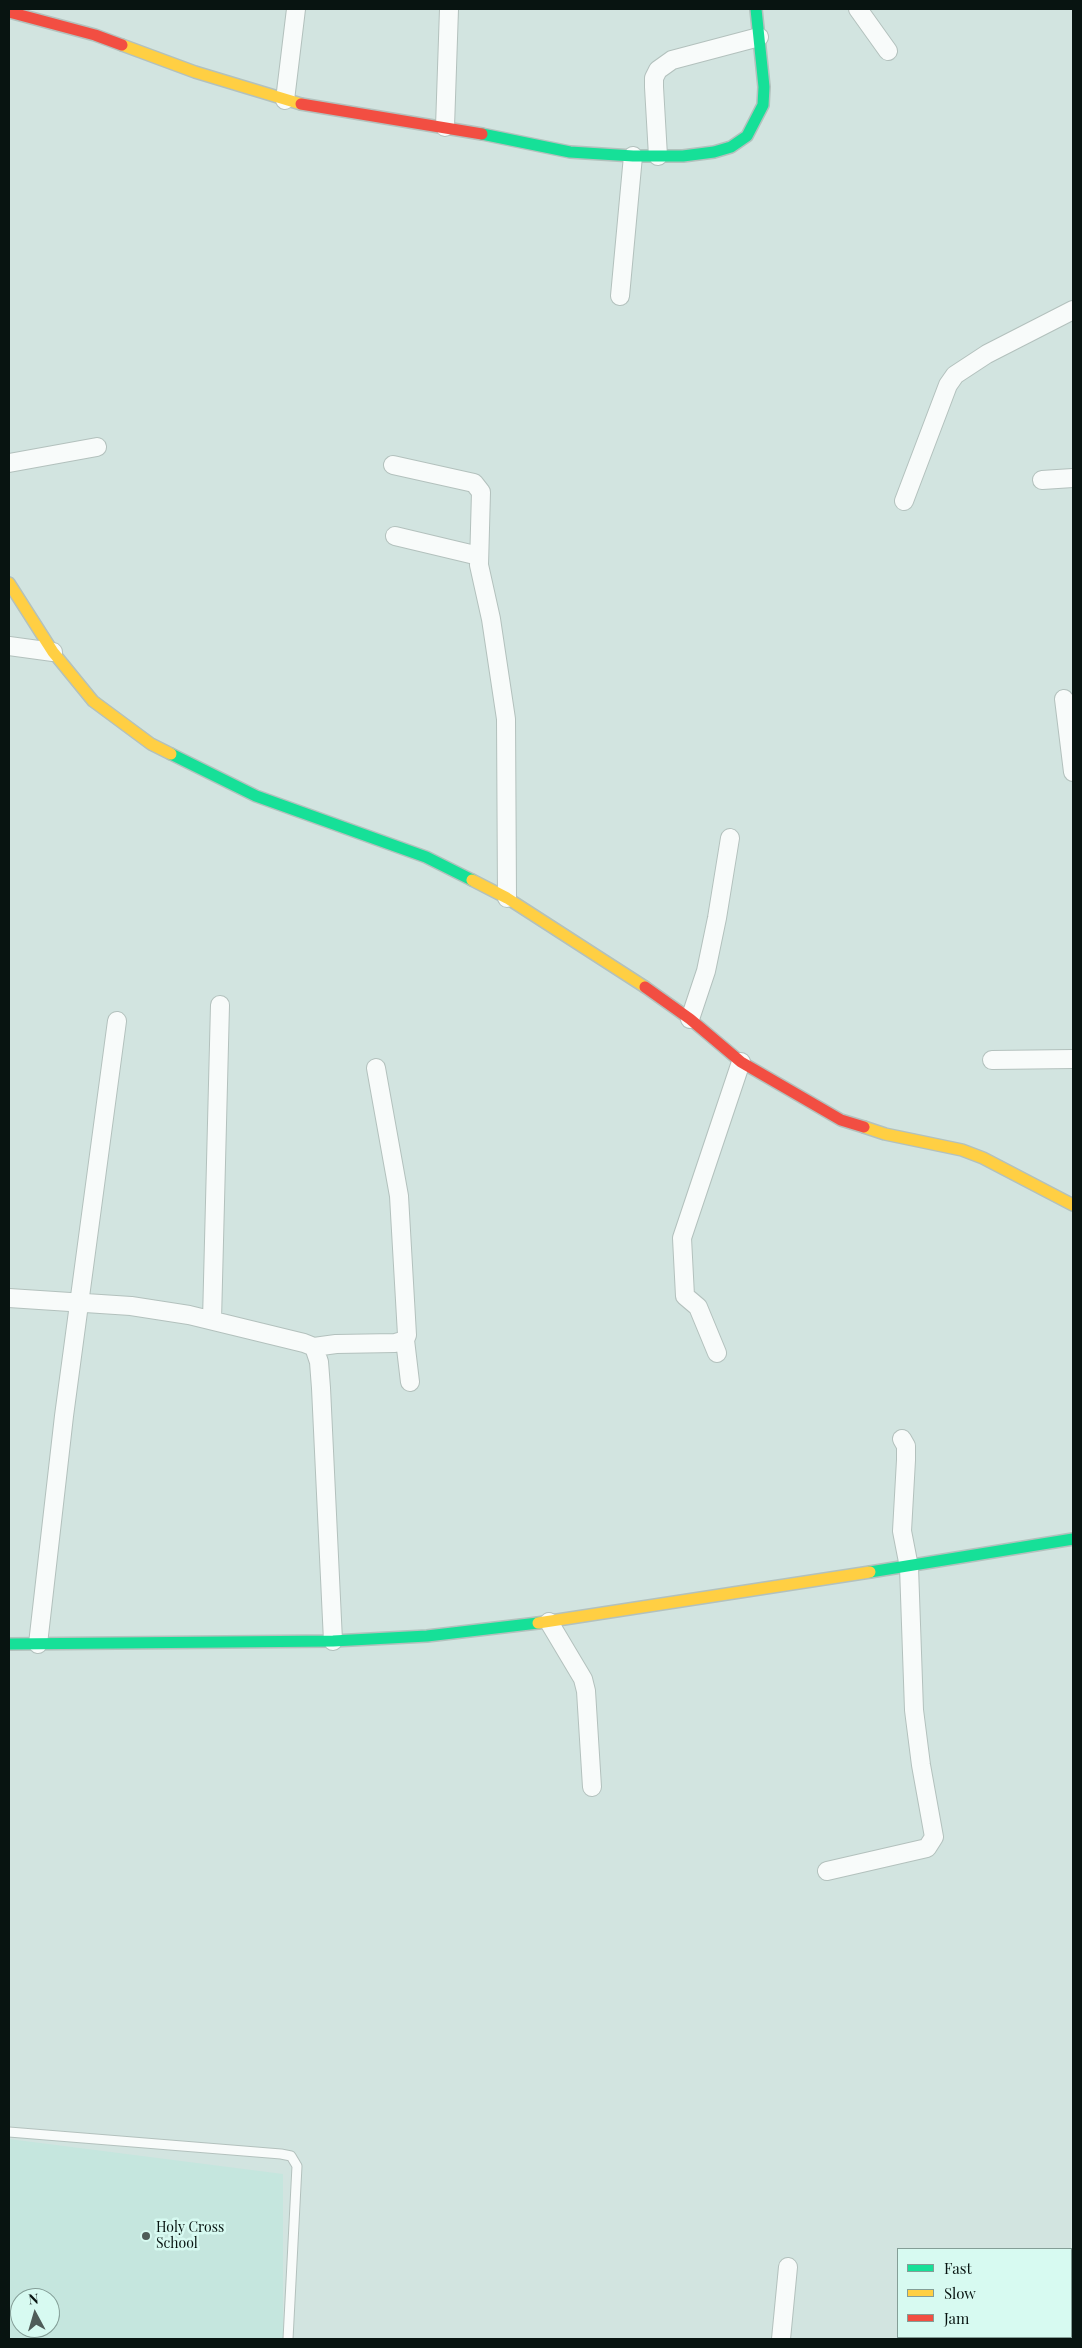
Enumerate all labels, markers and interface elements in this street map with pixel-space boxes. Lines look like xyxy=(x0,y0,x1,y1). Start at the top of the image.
place label: Holy Cross School xyxy=(156,2220,224,2252)
marker: Holy Cross School xyxy=(140,2230,152,2242)
legend xyxy=(897,2248,1072,2338)
text: Fast xyxy=(944,2258,972,2278)
text: Slow xyxy=(944,2283,976,2303)
north arrow xyxy=(10,2288,60,2338)
text: N xyxy=(27,2289,39,2309)
text: Jam xyxy=(944,2308,969,2328)

